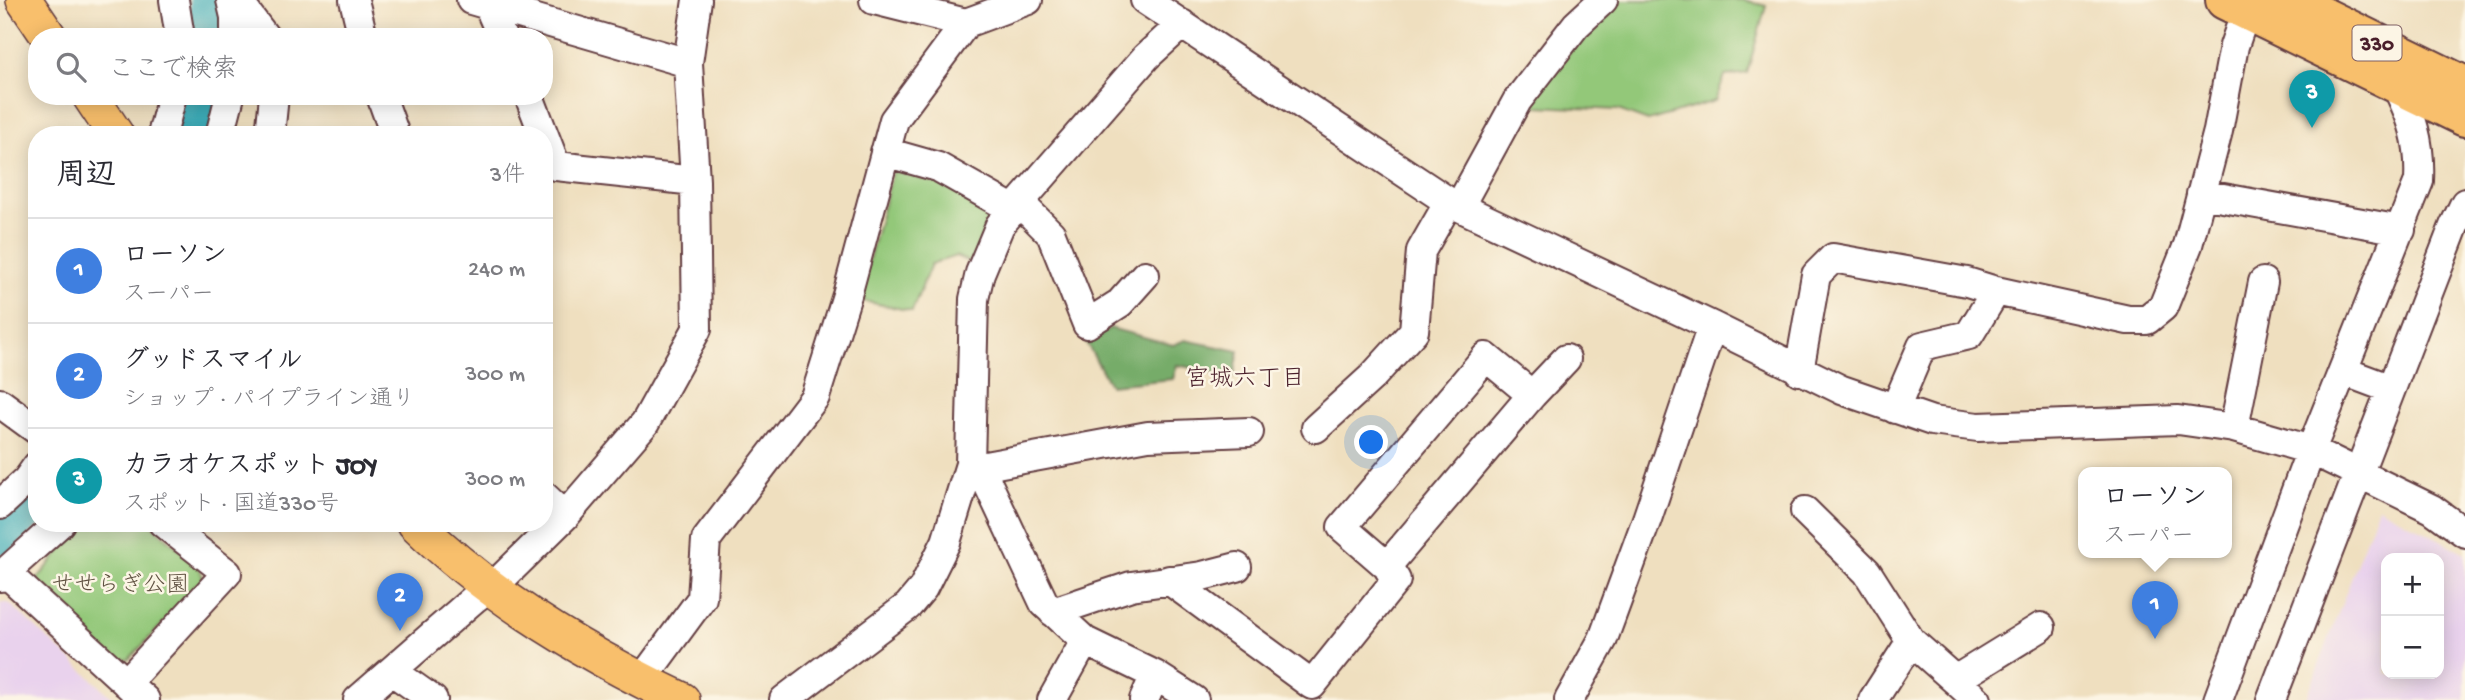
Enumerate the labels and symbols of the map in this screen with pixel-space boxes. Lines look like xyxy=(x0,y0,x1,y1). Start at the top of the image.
road number: 330 xyxy=(2352,26,2402,60)
pin: 3 xyxy=(2289,70,2335,128)
district label: 宮城六丁目 xyxy=(1185,365,1305,395)
your location xyxy=(1354,425,1388,459)
park label: せせらぎ公園 xyxy=(51,572,189,600)
pin: 2 xyxy=(377,573,423,631)
pin: 1 xyxy=(2132,581,2178,639)

